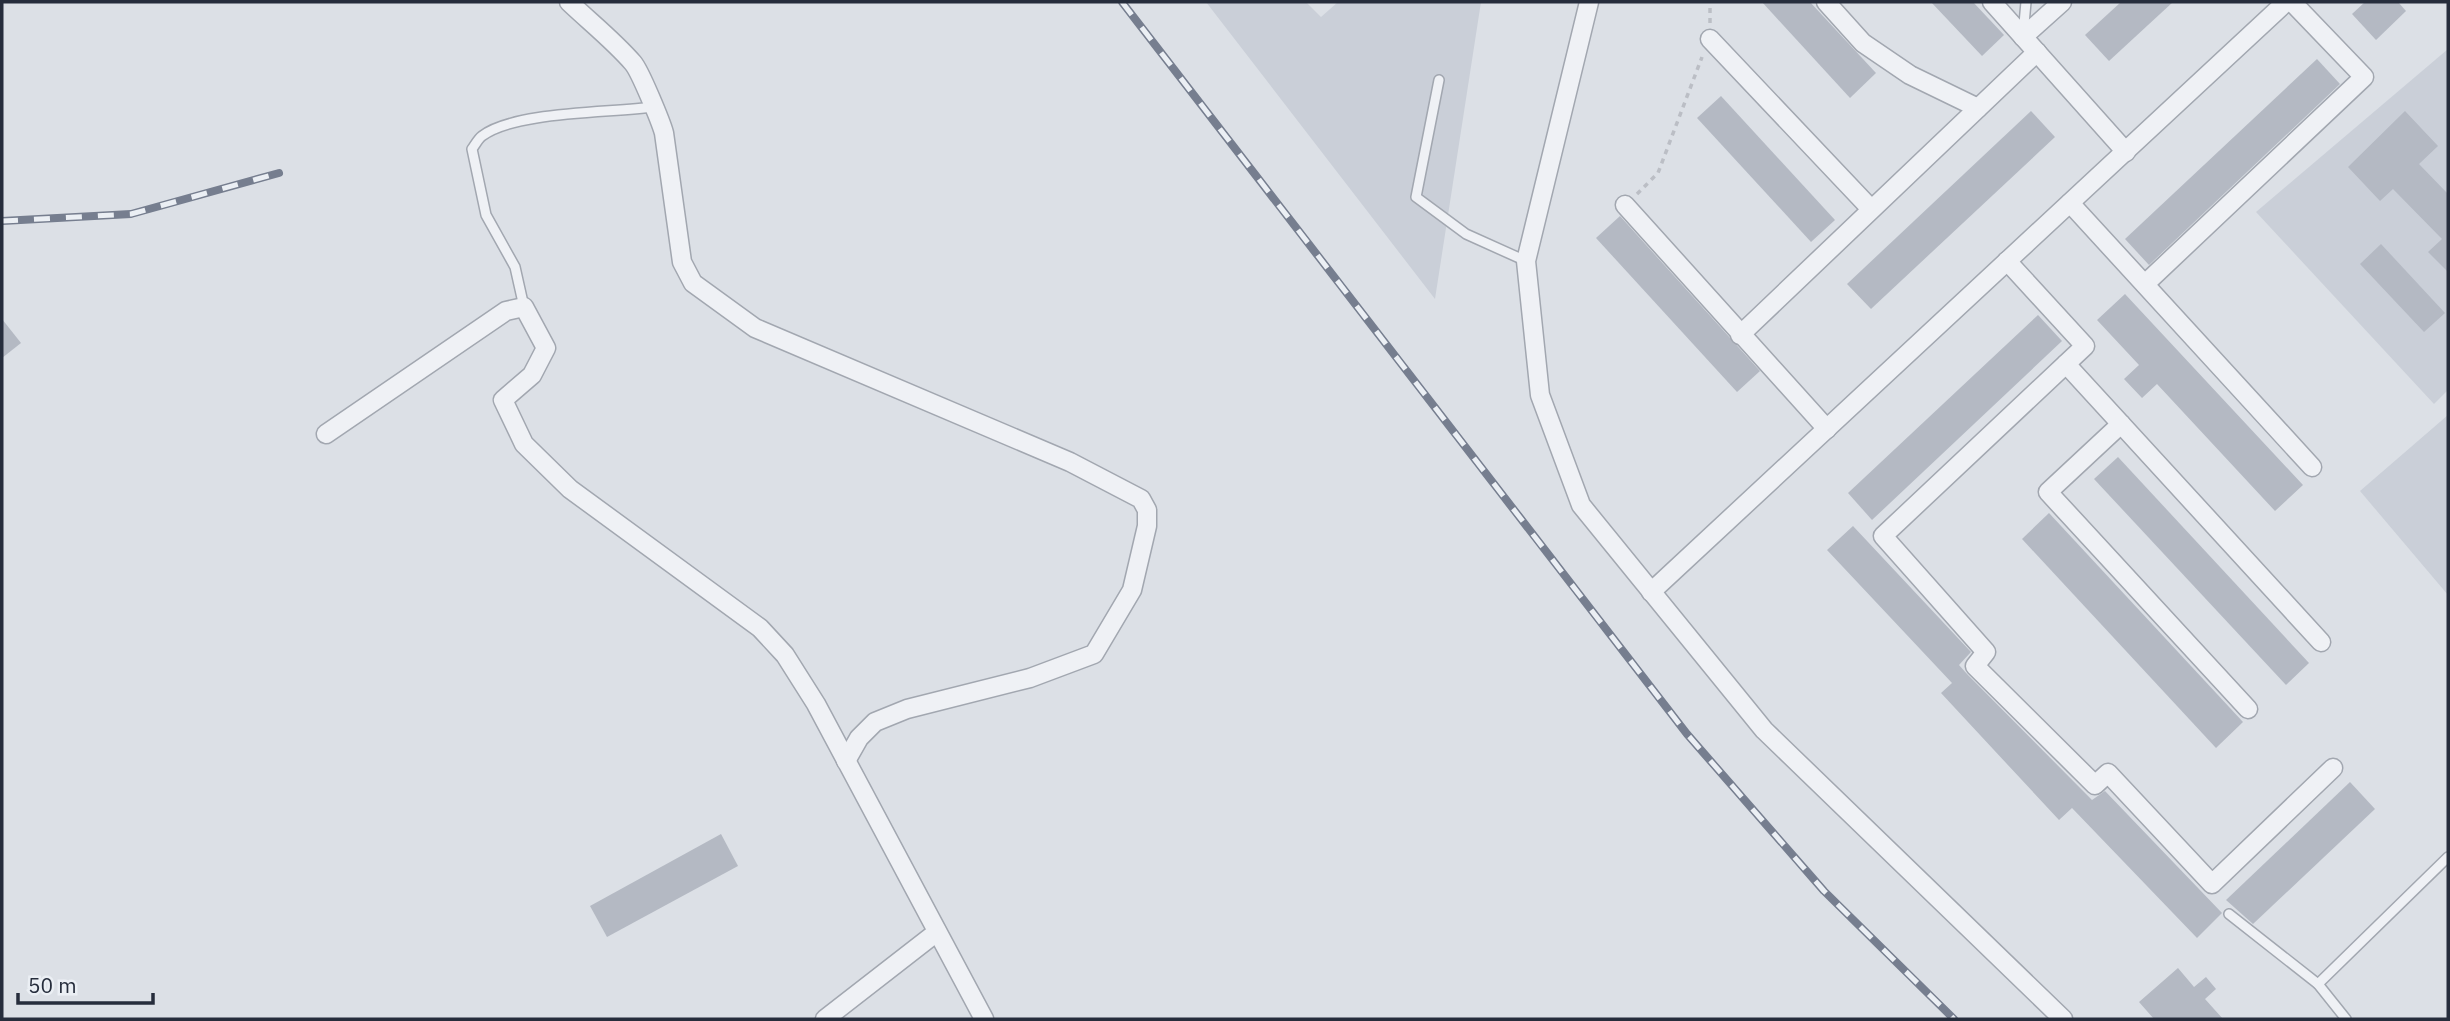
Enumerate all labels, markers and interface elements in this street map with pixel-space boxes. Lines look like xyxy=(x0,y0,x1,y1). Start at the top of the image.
scale bar xyxy=(18,962,152,1006)
text: 50 m xyxy=(28,971,77,999)

